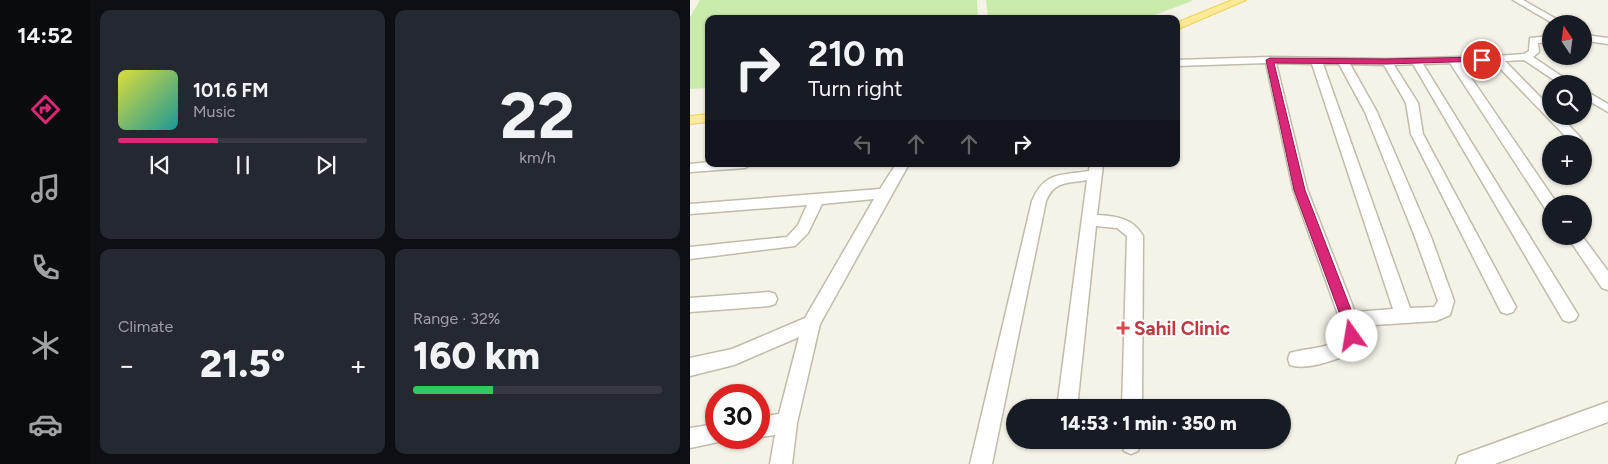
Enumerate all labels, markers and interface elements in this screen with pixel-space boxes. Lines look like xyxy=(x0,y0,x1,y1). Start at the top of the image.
north arrow xyxy=(1542,15,1592,65)
map controls xyxy=(1542,15,1592,245)
text: 14:52 xyxy=(17,22,73,49)
text: 210 m xyxy=(808,33,905,75)
icon: right xyxy=(725,35,790,100)
pin xyxy=(1461,39,1503,81)
icon: arrive xyxy=(1468,46,1496,74)
text: Turn right xyxy=(808,75,903,102)
button: search xyxy=(1542,75,1592,125)
text: 22 xyxy=(500,76,575,154)
text: 101.6 FM xyxy=(193,79,268,102)
icon: directions xyxy=(28,92,63,127)
text: Music xyxy=(193,102,235,121)
icon: left xyxy=(849,130,877,158)
icon: ahead xyxy=(902,130,930,158)
icon: ahead xyxy=(955,130,983,158)
icon: right xyxy=(1008,130,1036,158)
button: + xyxy=(1542,135,1592,185)
text: km/h xyxy=(519,148,556,167)
icon: previous xyxy=(146,151,174,179)
icon: pause xyxy=(229,151,257,179)
icon: next xyxy=(312,151,340,179)
icon: music xyxy=(28,171,63,206)
button: − xyxy=(1542,195,1592,245)
icon: phone xyxy=(28,250,63,285)
text: Range · 32% xyxy=(413,309,500,328)
position arrow xyxy=(1325,309,1377,361)
text: Climate xyxy=(118,317,173,336)
place label: Sahil Clinic xyxy=(1134,317,1230,340)
marker: Sahil Clinic xyxy=(1116,321,1130,335)
icon: climate xyxy=(28,328,63,363)
text: 160 km xyxy=(413,333,540,379)
text: 21.5° xyxy=(200,341,285,387)
text: − xyxy=(118,348,135,382)
text: + xyxy=(350,348,367,382)
speed limit sign: 30 xyxy=(705,384,770,449)
icon: car xyxy=(28,407,63,442)
text: 14:53 · 1 min · 350 m xyxy=(1060,412,1237,435)

